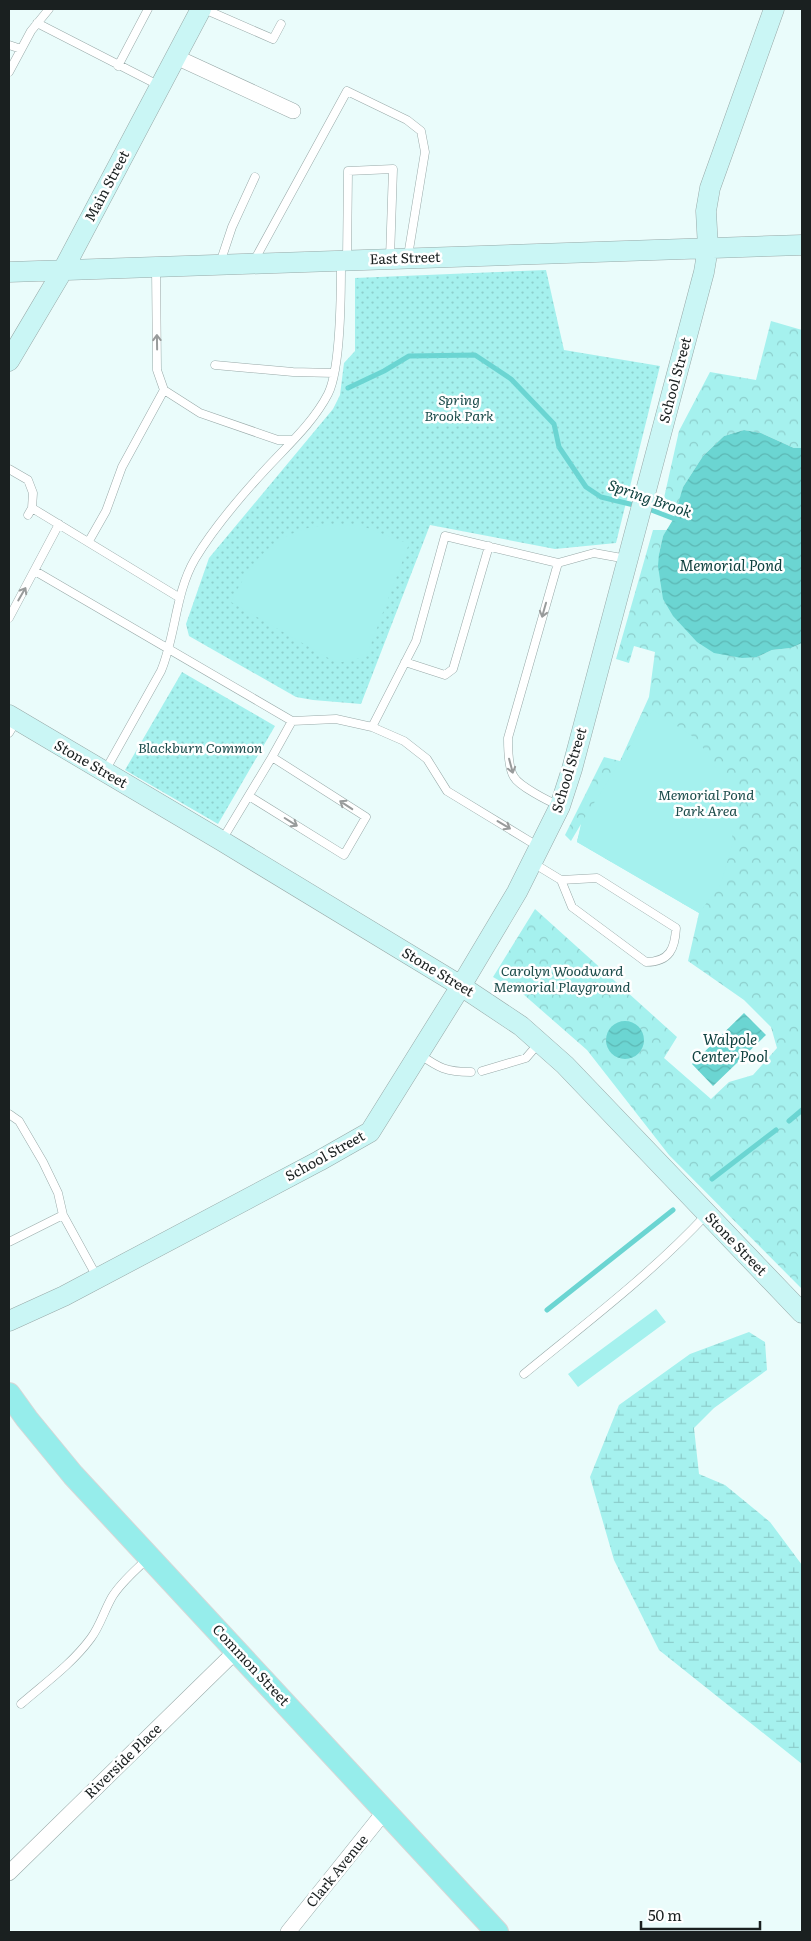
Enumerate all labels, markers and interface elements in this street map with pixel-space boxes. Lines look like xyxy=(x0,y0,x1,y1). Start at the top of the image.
street label: Main Street xyxy=(79,146,133,225)
street label: East Street xyxy=(369,246,441,268)
one-way arrow xyxy=(152,334,161,350)
street label: School Street xyxy=(653,334,695,425)
park label: Spring Brook Park xyxy=(424,389,494,425)
water label: Spring Brook xyxy=(605,472,696,523)
water label: Memorial Pond xyxy=(679,553,783,576)
one-way arrow xyxy=(17,587,27,602)
one-way arrow xyxy=(539,601,549,617)
street label: School Street xyxy=(546,724,591,815)
street label: Stone Street xyxy=(51,734,132,792)
park label: Blackburn Common xyxy=(138,737,263,757)
one-way arrow xyxy=(506,758,516,774)
park label: Memorial Pond Park Area xyxy=(658,784,754,820)
one-way arrow xyxy=(340,799,354,809)
one-way arrow xyxy=(283,817,297,827)
one-way arrow xyxy=(496,821,510,831)
street label: Stone Street xyxy=(399,942,479,1001)
park label: Carolyn Woodward Memorial Playground xyxy=(493,960,631,996)
water label: Walpole Center Pool xyxy=(692,1027,769,1067)
street label: School Street xyxy=(281,1125,368,1185)
street label: Stone Street xyxy=(701,1207,772,1280)
street label: Common Street xyxy=(209,1619,295,1710)
street label: Riverside Place xyxy=(79,1718,165,1802)
street label: Clark Avenue xyxy=(301,1830,372,1911)
scale bar xyxy=(641,1898,760,1930)
text: 50 m xyxy=(648,1903,682,1926)

